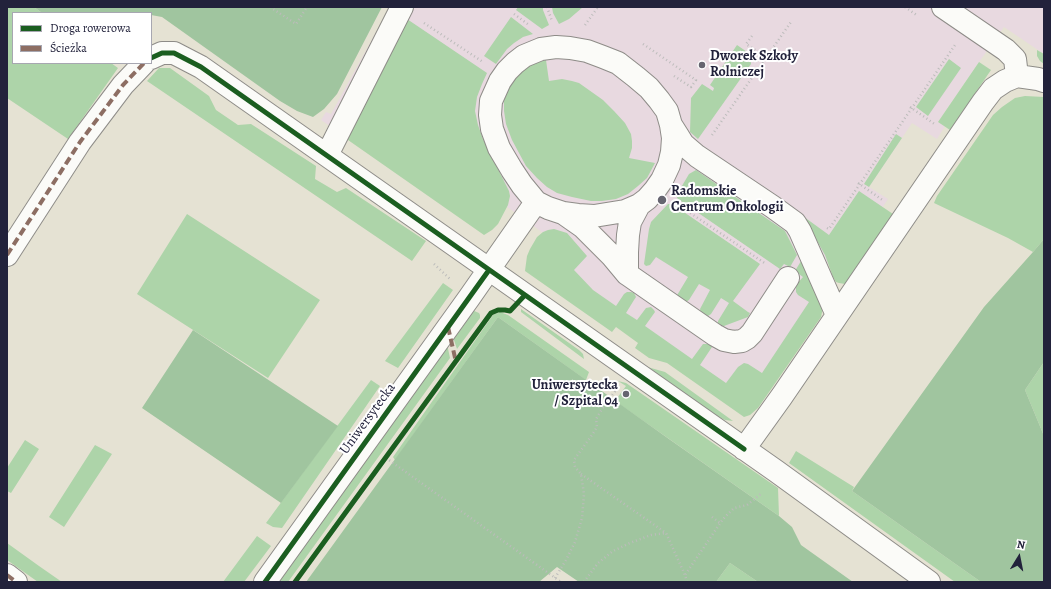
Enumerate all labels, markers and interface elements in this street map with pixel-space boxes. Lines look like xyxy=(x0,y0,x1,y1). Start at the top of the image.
legend xyxy=(12,12,152,64)
text: Droga rowerowa xyxy=(50,20,131,36)
text: Ścieżka xyxy=(50,40,87,56)
place label: Dworek Szkoły Rolniczej xyxy=(710,49,798,82)
marker: Dworek Szkoły Rolniczej xyxy=(697,60,707,70)
place label: Radomskie Centrum Onkologii xyxy=(671,184,784,216)
marker: Radomskie Centrum Onkologii xyxy=(656,194,668,206)
place label: Uniwersytecka / Szpital 04 xyxy=(532,378,618,410)
street label: Uniwersytecka xyxy=(337,380,399,458)
marker: Uniwersytecka / Szpital 04 xyxy=(621,389,631,399)
north arrow xyxy=(999,537,1039,577)
text: N xyxy=(1016,537,1026,553)

